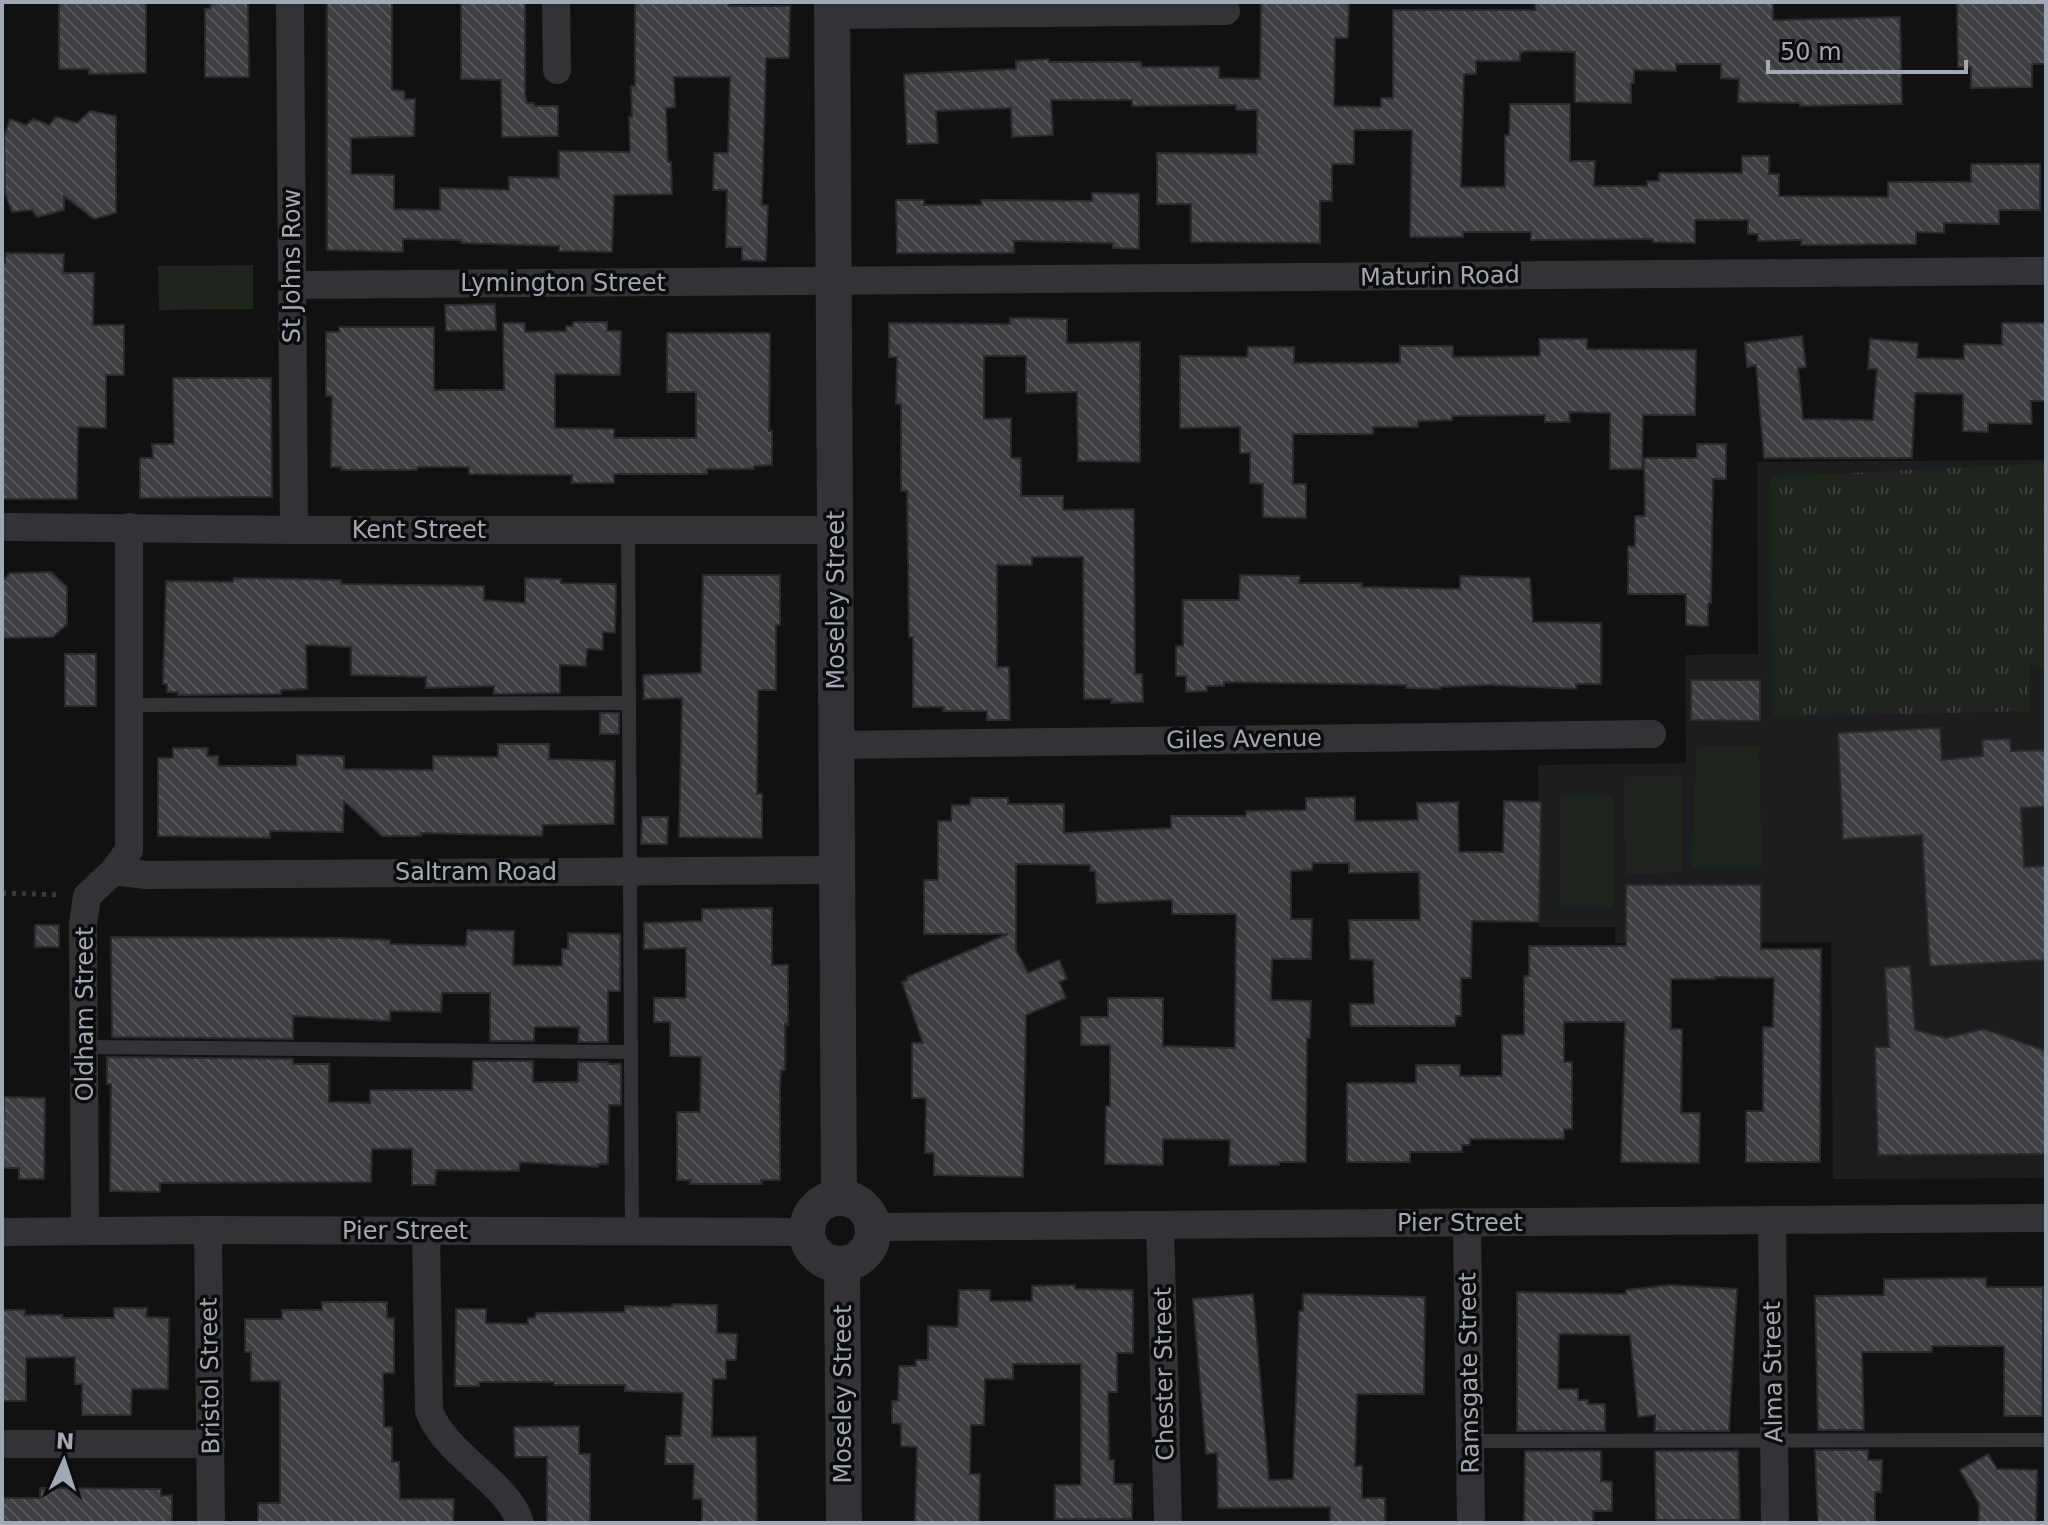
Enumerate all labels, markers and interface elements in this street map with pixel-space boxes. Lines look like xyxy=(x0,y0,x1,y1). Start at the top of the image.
scale bar xyxy=(1768,24,1966,74)
text: 50 m xyxy=(1780,38,1842,66)
street label: St Johns Row xyxy=(278,189,306,343)
street label: Maturin Road xyxy=(1360,261,1520,291)
street label: Lymington Street xyxy=(460,269,666,297)
street label: Moseley Street xyxy=(822,511,850,689)
street label: Kent Street xyxy=(352,516,486,544)
street label: Giles Avenue xyxy=(1166,724,1322,754)
street label: Saltram Road xyxy=(395,858,557,886)
street label: Oldham Street xyxy=(71,927,99,1101)
street label: Pier Street xyxy=(1397,1209,1523,1237)
street label: Pier Street xyxy=(342,1217,468,1245)
street label: Ramsgate Street xyxy=(1453,1272,1485,1474)
street label: Chester Street xyxy=(1148,1287,1180,1461)
street label: Bristol Street xyxy=(195,1297,225,1455)
street label: Alma Street xyxy=(1758,1301,1788,1443)
street label: Moseley Street xyxy=(829,1305,857,1483)
north arrow xyxy=(24,1421,104,1501)
text: N xyxy=(55,1429,75,1454)

